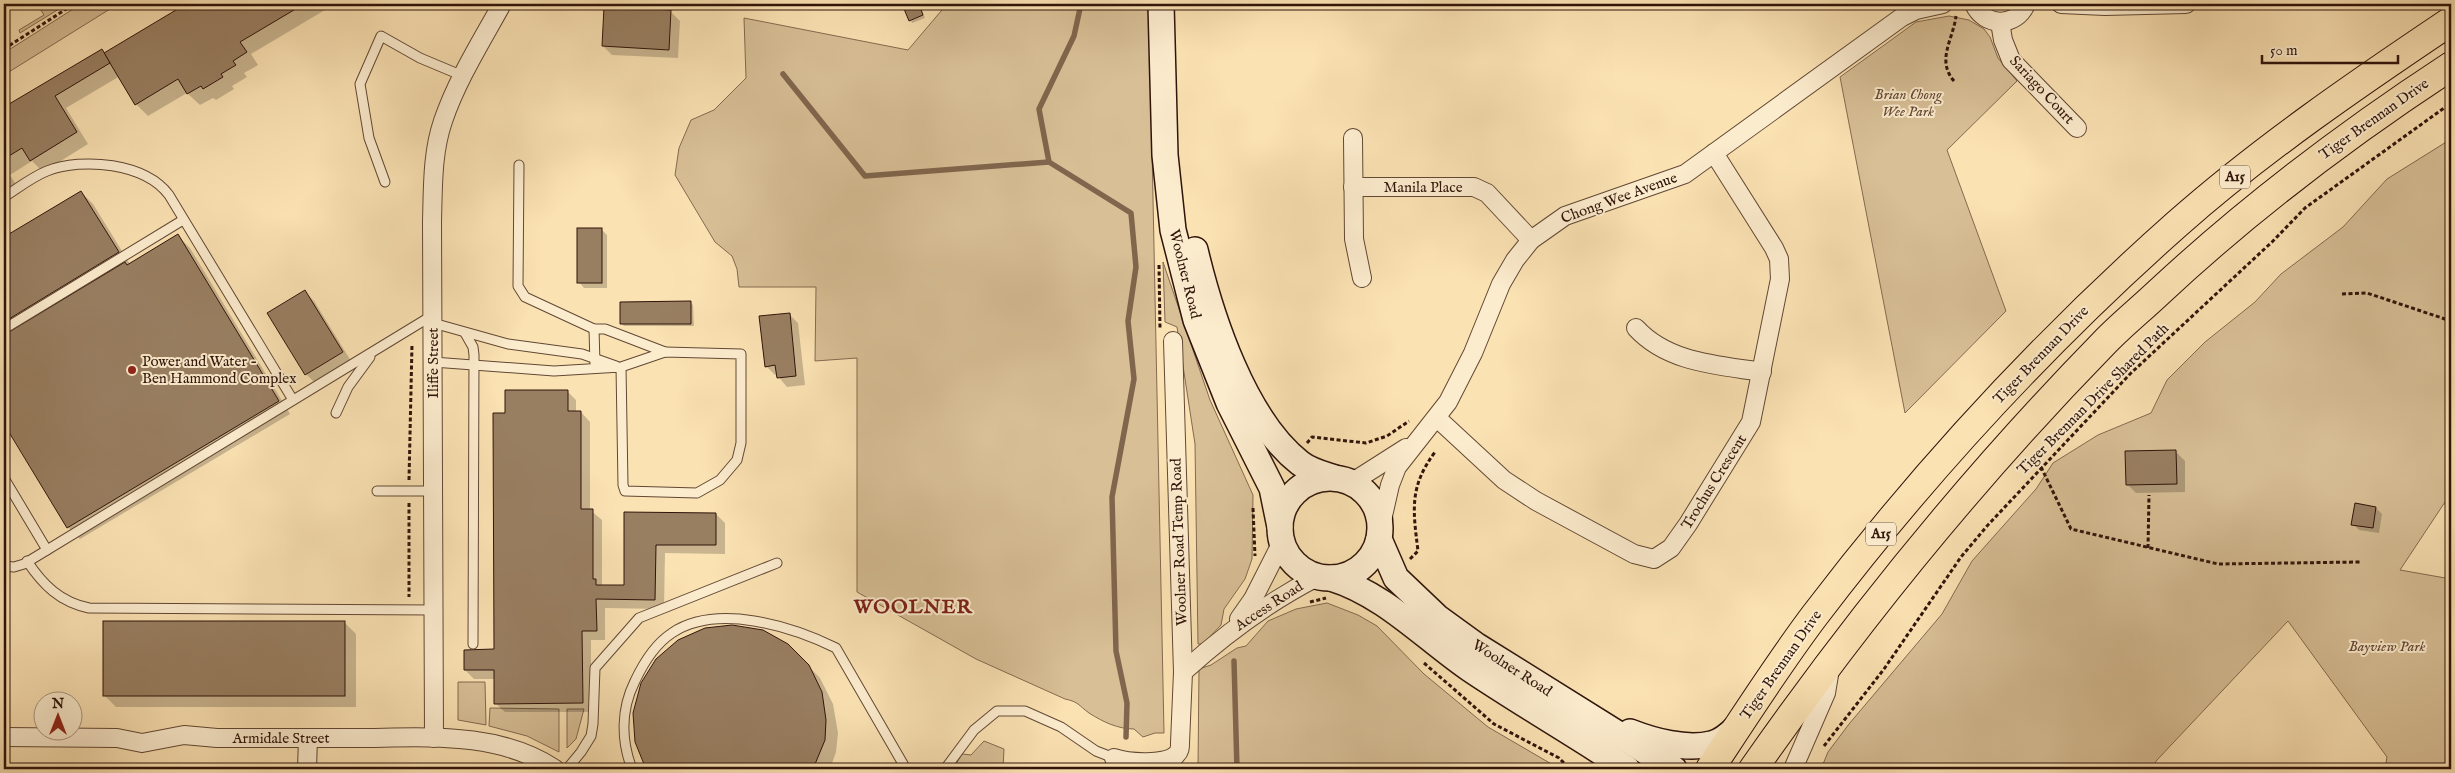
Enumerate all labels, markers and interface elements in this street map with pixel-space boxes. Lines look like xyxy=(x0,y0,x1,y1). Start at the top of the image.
scale bar xyxy=(2262,32,2399,64)
text: 50 m xyxy=(2270,41,2298,60)
street label: Sariago Court xyxy=(2005,52,2079,128)
street label: Tiger Brennan Drive xyxy=(2315,74,2433,164)
park label: Brian Chong Wee Park xyxy=(1874,85,1943,121)
road number: A15 xyxy=(2220,166,2250,188)
street label: Chong Wee Avenue xyxy=(1558,168,1680,228)
street label: Manila Place xyxy=(1383,178,1463,197)
street label: Woolner Road xyxy=(1165,227,1206,322)
street label: Tiger Brennan Drive xyxy=(1989,302,2093,408)
street label: Tiger Brennan Drive Shared Path xyxy=(2013,319,2173,479)
street label: Iliffe Street xyxy=(424,328,443,398)
place label: Power and Water - Ben Hammond Complex xyxy=(142,352,297,388)
marker: Power and Water - Ben Hammond Complex xyxy=(126,364,138,376)
street label: Trochus Crescent xyxy=(1677,431,1751,533)
street label: Woolner Road Temp Road xyxy=(1167,457,1191,626)
road number: A15 xyxy=(1866,522,1896,546)
street label: Access Road xyxy=(1230,576,1308,636)
district label: WOOLNER xyxy=(852,595,973,620)
street label: Tiger Brennan Drive xyxy=(1736,606,1826,724)
street label: Woolner Road xyxy=(1469,635,1556,701)
park label: Bayview Park xyxy=(2349,637,2425,656)
north arrow xyxy=(32,690,82,740)
text: N xyxy=(51,695,64,713)
street label: Armidale Street xyxy=(231,729,330,748)

